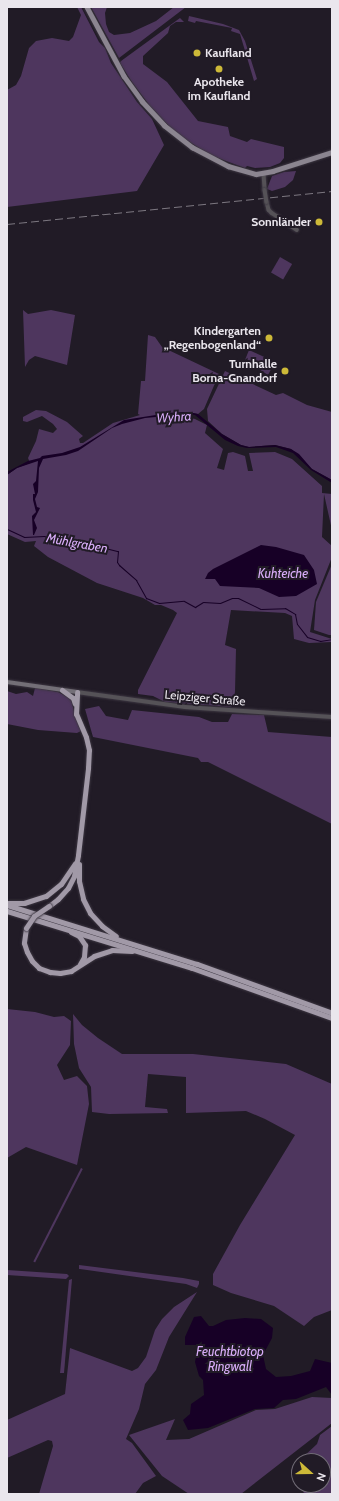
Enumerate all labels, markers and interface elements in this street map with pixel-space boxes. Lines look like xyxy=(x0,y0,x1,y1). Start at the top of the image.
place label: Kaufland xyxy=(205,46,252,60)
marker: Kaufland xyxy=(192,48,202,58)
marker: Apotheke im Kaufland xyxy=(214,64,224,74)
place label: Apotheke im Kaufland xyxy=(188,75,250,103)
place label: Sonnländer xyxy=(251,215,311,229)
marker: Sonnländer xyxy=(314,217,324,227)
place label: Kindergarten „Regenbogenland“ xyxy=(164,324,261,352)
marker: Kindergarten „Regenbogenland“ xyxy=(264,333,274,343)
place label: Turnhalle Borna-Gnandorf xyxy=(192,357,277,385)
marker: Turnhalle Borna-Gnandorf xyxy=(280,366,290,376)
water label: Wyhra xyxy=(156,408,192,426)
water label: Mühlgraben xyxy=(45,530,109,556)
water label: Kuhteiche xyxy=(258,565,308,581)
street label: Leipziger Straße xyxy=(164,687,246,709)
water label: Feuchtbiotop Ringwall xyxy=(196,1344,264,1375)
north arrow xyxy=(291,1453,331,1493)
text: N xyxy=(313,1471,329,1483)

